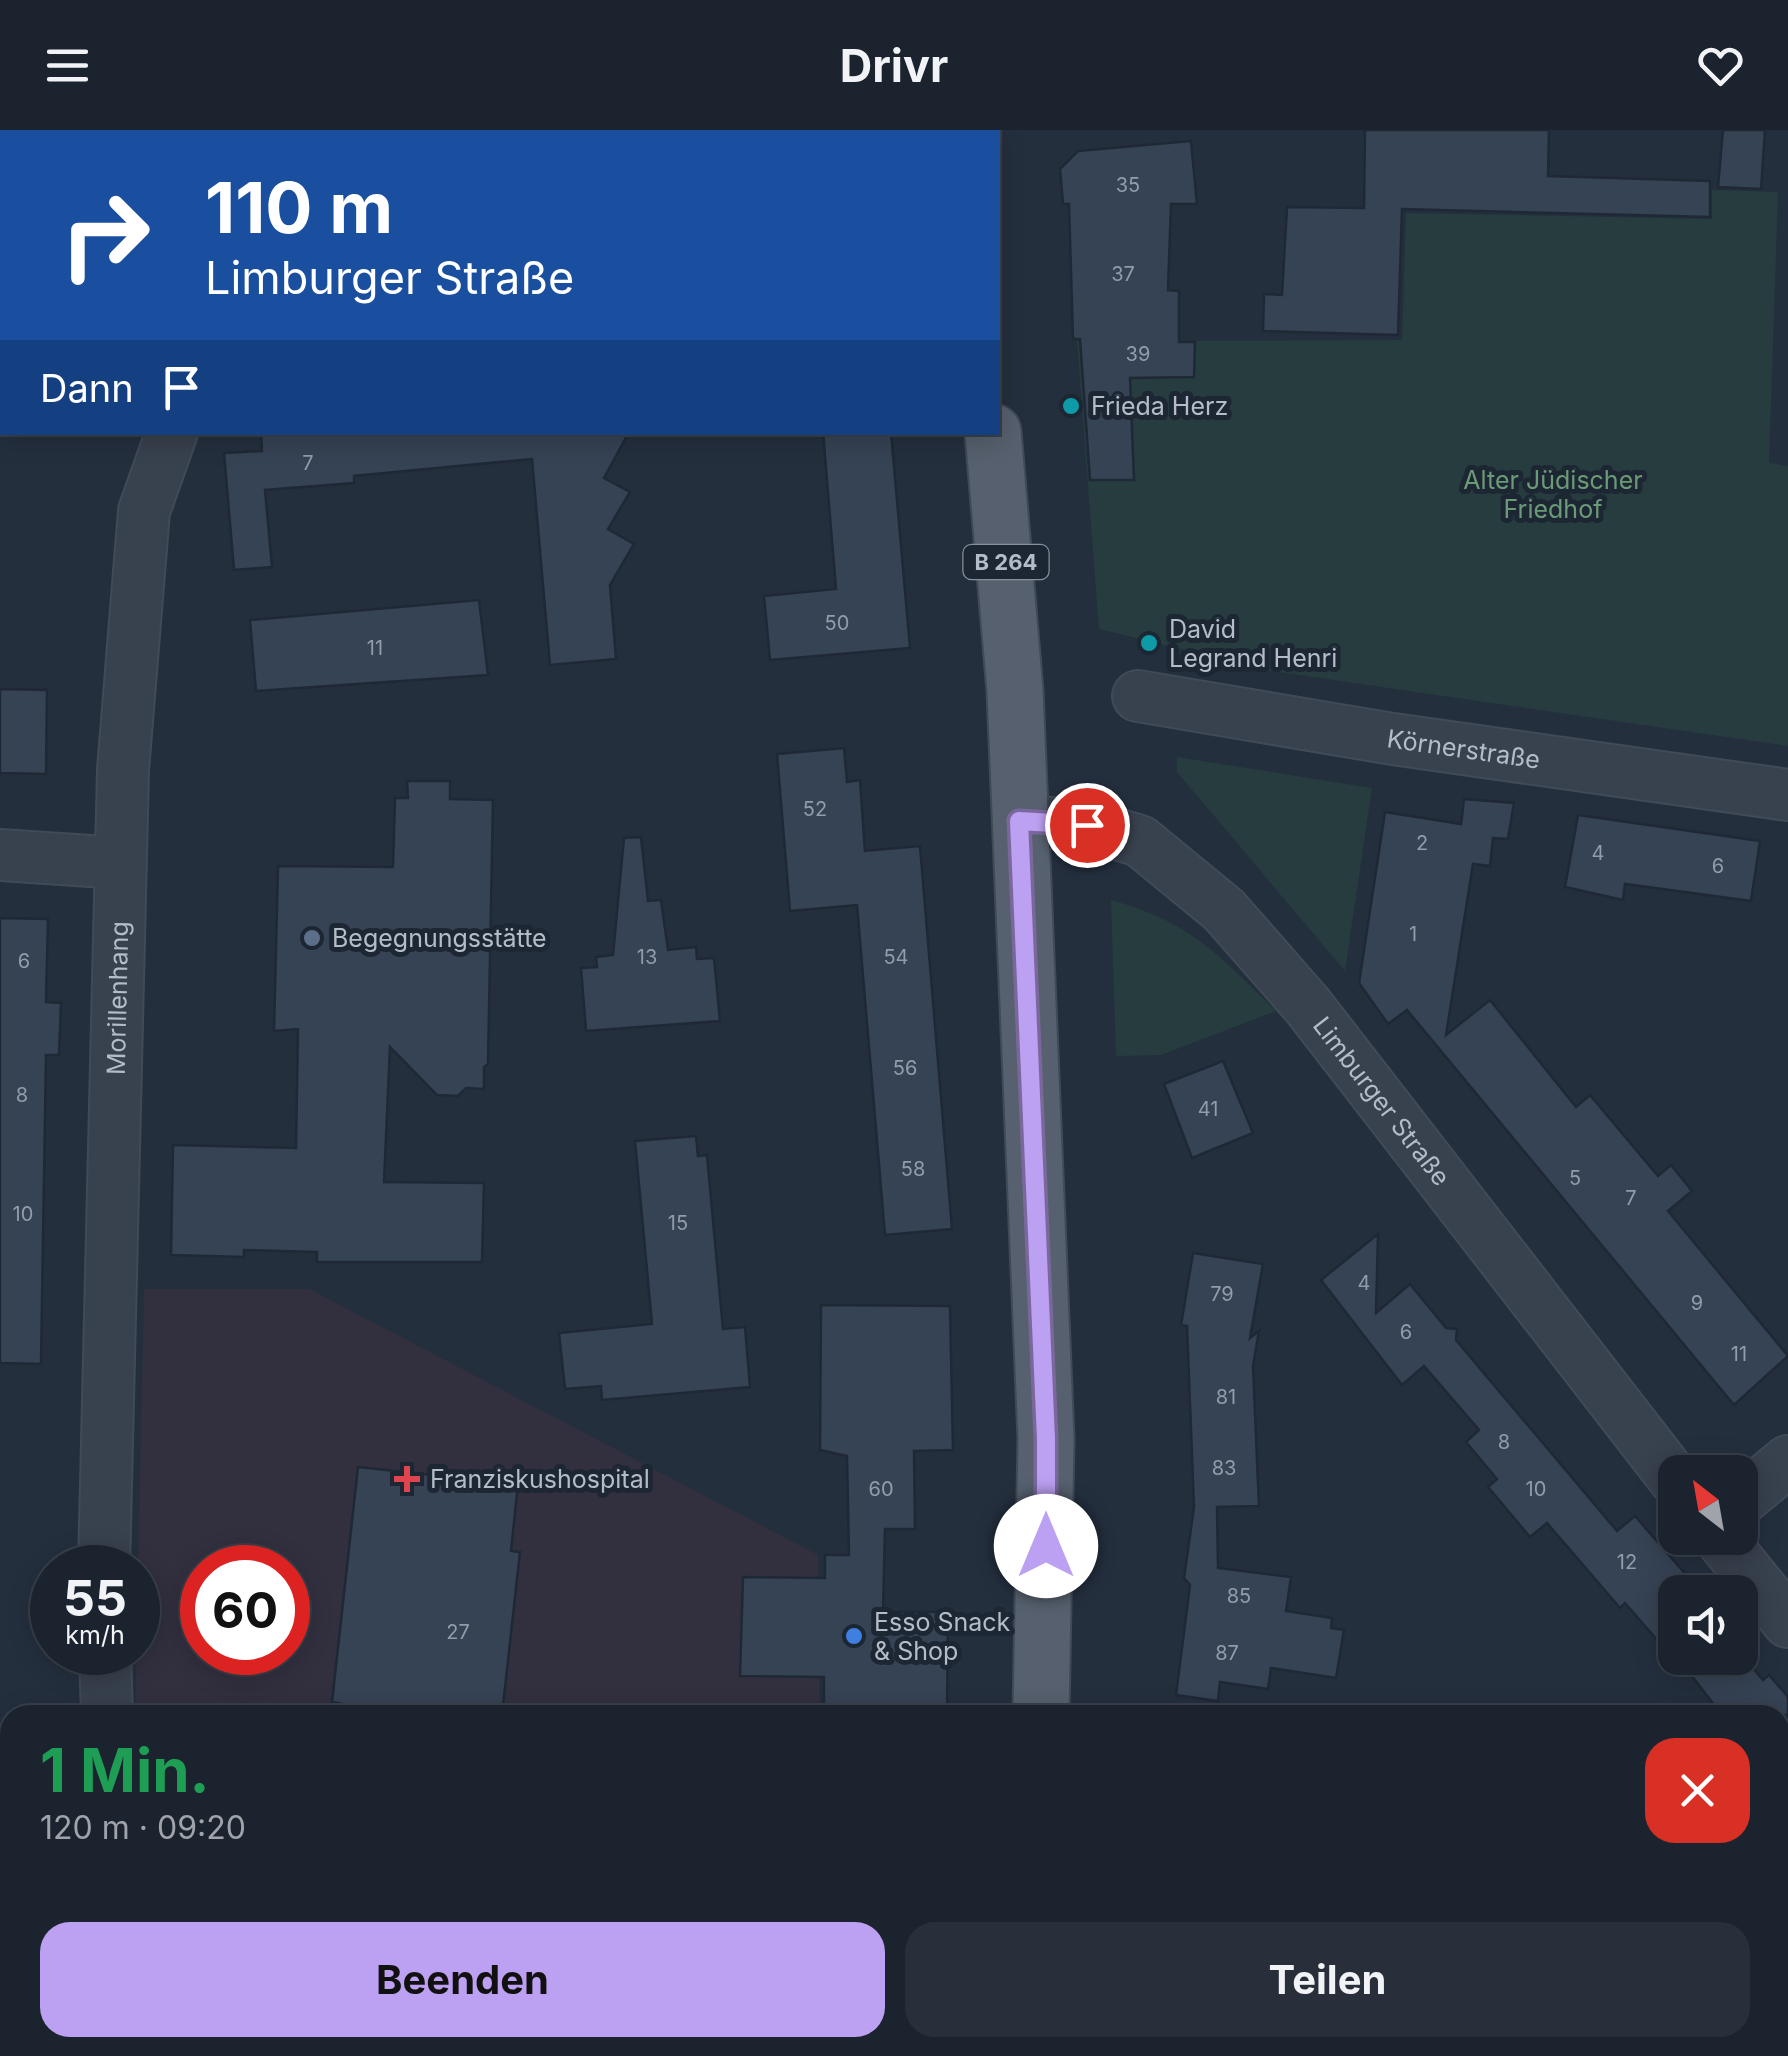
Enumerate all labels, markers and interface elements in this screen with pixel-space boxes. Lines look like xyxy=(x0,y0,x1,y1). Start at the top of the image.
icon: menu xyxy=(40,38,95,93)
text: Drivr xyxy=(840,38,948,93)
icon: heart xyxy=(1693,38,1748,93)
text: 110 m xyxy=(205,165,393,250)
icon: right xyxy=(40,170,170,300)
house number: 35 xyxy=(1116,173,1140,197)
text: Limburger Straße xyxy=(205,250,574,305)
house number: 37 xyxy=(1111,262,1135,286)
house number: 39 xyxy=(1126,342,1150,366)
icon: arrive xyxy=(154,360,209,415)
text: Dann xyxy=(40,365,134,411)
place label: Frieda Herz xyxy=(1091,391,1228,421)
marker: Frieda Herz xyxy=(1060,395,1082,417)
house number: 7 xyxy=(302,451,314,475)
park label: Alter Jüdischer Friedhof xyxy=(1463,465,1643,524)
road number: B 264 xyxy=(964,545,1048,579)
house number: 50 xyxy=(825,611,849,635)
place label: David Legrand Henri xyxy=(1169,614,1337,673)
marker: David Legrand Henri xyxy=(1138,632,1160,654)
house number: 11 xyxy=(367,636,383,660)
street label: Körnerstraße xyxy=(1385,723,1542,775)
pin xyxy=(1045,783,1130,868)
house number: 52 xyxy=(803,797,827,821)
icon: arrive xyxy=(1060,798,1115,853)
house number: 2 xyxy=(1416,831,1428,855)
house number: 4 xyxy=(1592,841,1604,865)
house number: 6 xyxy=(1712,854,1724,878)
street label: Morillenhang xyxy=(101,921,134,1075)
house number: 1 xyxy=(1409,922,1417,946)
place label: Begegnungsstätte xyxy=(332,923,547,953)
marker: Begegnungsstätte xyxy=(301,927,323,949)
house number: 13 xyxy=(637,945,657,969)
house number: 54 xyxy=(883,945,909,969)
house number: 6 xyxy=(18,949,30,973)
street label: Limburger Straße xyxy=(1307,1011,1456,1191)
house number: 56 xyxy=(893,1056,917,1080)
house number: 8 xyxy=(16,1083,28,1107)
house number: 41 xyxy=(1198,1097,1218,1121)
house number: 58 xyxy=(901,1157,925,1181)
house number: 5 xyxy=(1569,1166,1581,1190)
house number: 7 xyxy=(1625,1186,1637,1210)
house number: 10 xyxy=(13,1202,33,1226)
house number: 15 xyxy=(668,1211,688,1235)
house number: 4 xyxy=(1358,1271,1370,1295)
house number: 79 xyxy=(1210,1282,1234,1306)
house number: 9 xyxy=(1691,1291,1703,1315)
house number: 6 xyxy=(1400,1320,1412,1344)
house number: 11 xyxy=(1731,1342,1747,1366)
house number: 81 xyxy=(1216,1385,1236,1409)
house number: 8 xyxy=(1498,1430,1510,1454)
north arrow xyxy=(1658,1455,1758,1555)
map controls xyxy=(1658,1455,1758,1675)
house number: 83 xyxy=(1212,1456,1236,1480)
place label: Franziskushospital xyxy=(430,1464,650,1494)
marker: Franziskushospital xyxy=(394,1466,420,1492)
house number: 60 xyxy=(868,1477,894,1501)
house number: 10 xyxy=(1526,1477,1546,1501)
position arrow xyxy=(994,1494,1098,1598)
speed limit sign: 60 xyxy=(180,1545,310,1675)
house number: 12 xyxy=(1617,1550,1637,1574)
text: 55 xyxy=(63,1568,127,1628)
button: sound xyxy=(1658,1575,1758,1675)
house number: 85 xyxy=(1227,1584,1251,1608)
place label: Esso Snack & Shop xyxy=(874,1607,1011,1666)
text: km/h xyxy=(65,1620,125,1650)
house number: 27 xyxy=(446,1620,470,1644)
marker: Esso Snack & Shop xyxy=(843,1625,865,1647)
house number: 87 xyxy=(1215,1641,1239,1665)
text: 1 Min. xyxy=(40,1734,210,1806)
button: close xyxy=(1645,1738,1750,1843)
text: 120 m · 09:20 xyxy=(40,1808,246,1847)
button: Beenden xyxy=(40,1922,885,2037)
button: Teilen xyxy=(905,1922,1750,2037)

